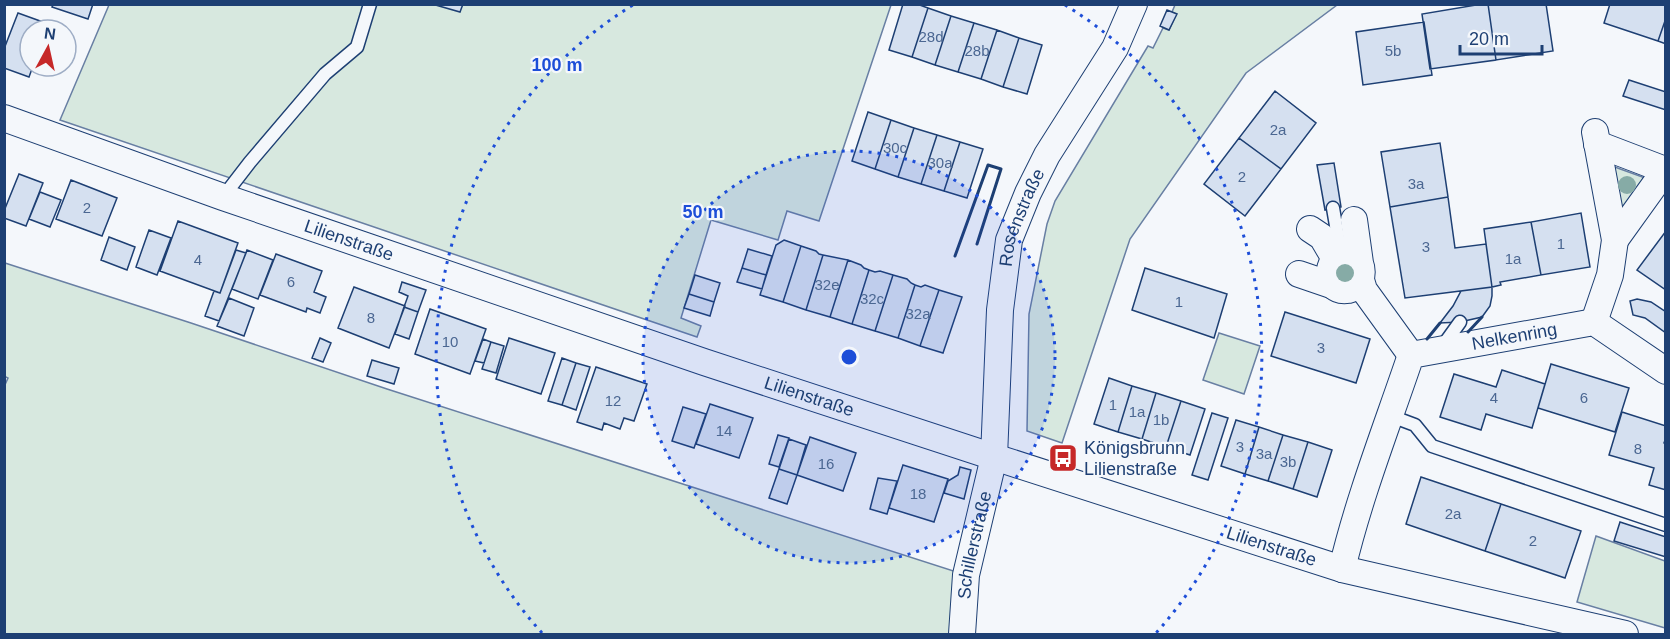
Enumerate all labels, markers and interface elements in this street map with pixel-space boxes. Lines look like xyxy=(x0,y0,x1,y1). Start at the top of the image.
north arrow xyxy=(18,18,78,78)
scale bar xyxy=(1460,18,1542,56)
text: N xyxy=(43,24,57,43)
house number: 28d xyxy=(918,28,944,45)
text: 20 m xyxy=(1469,29,1509,49)
house number: 28b xyxy=(964,42,990,59)
house number: 5b xyxy=(1385,42,1401,59)
text: 100 m xyxy=(531,55,583,75)
house number: 2a xyxy=(1270,121,1287,138)
house number: 30c xyxy=(883,139,908,156)
house number: 30a xyxy=(927,154,953,171)
street label: Rosenstraße xyxy=(996,166,1048,268)
house number: 2 xyxy=(1238,168,1246,185)
house number: 3a xyxy=(1408,175,1425,192)
house number: 2 xyxy=(83,199,91,216)
text: 50 m xyxy=(682,202,724,222)
street label: Lilienstraße xyxy=(302,216,396,265)
house number: 1 xyxy=(1557,235,1565,252)
house number: 3 xyxy=(1422,238,1430,255)
house number: 1a xyxy=(1505,250,1522,267)
house number: 4 xyxy=(194,251,202,268)
house number: 6 xyxy=(287,273,295,290)
house number: 32e xyxy=(814,276,840,293)
house number: 32c xyxy=(860,290,885,307)
house number: 1 xyxy=(1175,293,1183,310)
house number: 32a xyxy=(905,305,931,322)
house number: 8 xyxy=(367,309,375,326)
street label: Nelkenring xyxy=(1470,319,1559,354)
house number: 10 xyxy=(442,333,458,350)
house number: 3 xyxy=(1317,339,1325,356)
centre of rings xyxy=(839,347,859,367)
street label: Lilienstraße xyxy=(762,372,857,420)
house number: 4 xyxy=(1490,389,1498,406)
house number: 6 xyxy=(1580,389,1588,406)
house number: 12 xyxy=(605,392,621,409)
house number: 1 xyxy=(1109,396,1117,413)
house number: 1a xyxy=(1129,403,1146,420)
house number: 1b xyxy=(1153,411,1169,428)
house number: 14 xyxy=(716,422,732,439)
place label: Königsbrunn Lilienstraße xyxy=(1084,438,1185,479)
house number: 3 xyxy=(1236,438,1244,455)
house number: 8 xyxy=(1634,440,1642,457)
bus stop icon: Königsbrunn Lilienstraße xyxy=(1047,442,1079,474)
house number: 3a xyxy=(1256,445,1273,462)
house number: 3b xyxy=(1280,453,1296,470)
house number: 16 xyxy=(818,455,834,472)
house number: 18 xyxy=(910,485,926,502)
street label: Schillerstraße xyxy=(954,489,996,600)
house number: 2a xyxy=(1445,505,1462,522)
street label: Lilienstraße xyxy=(1224,523,1319,570)
house number: 2 xyxy=(1529,532,1537,549)

